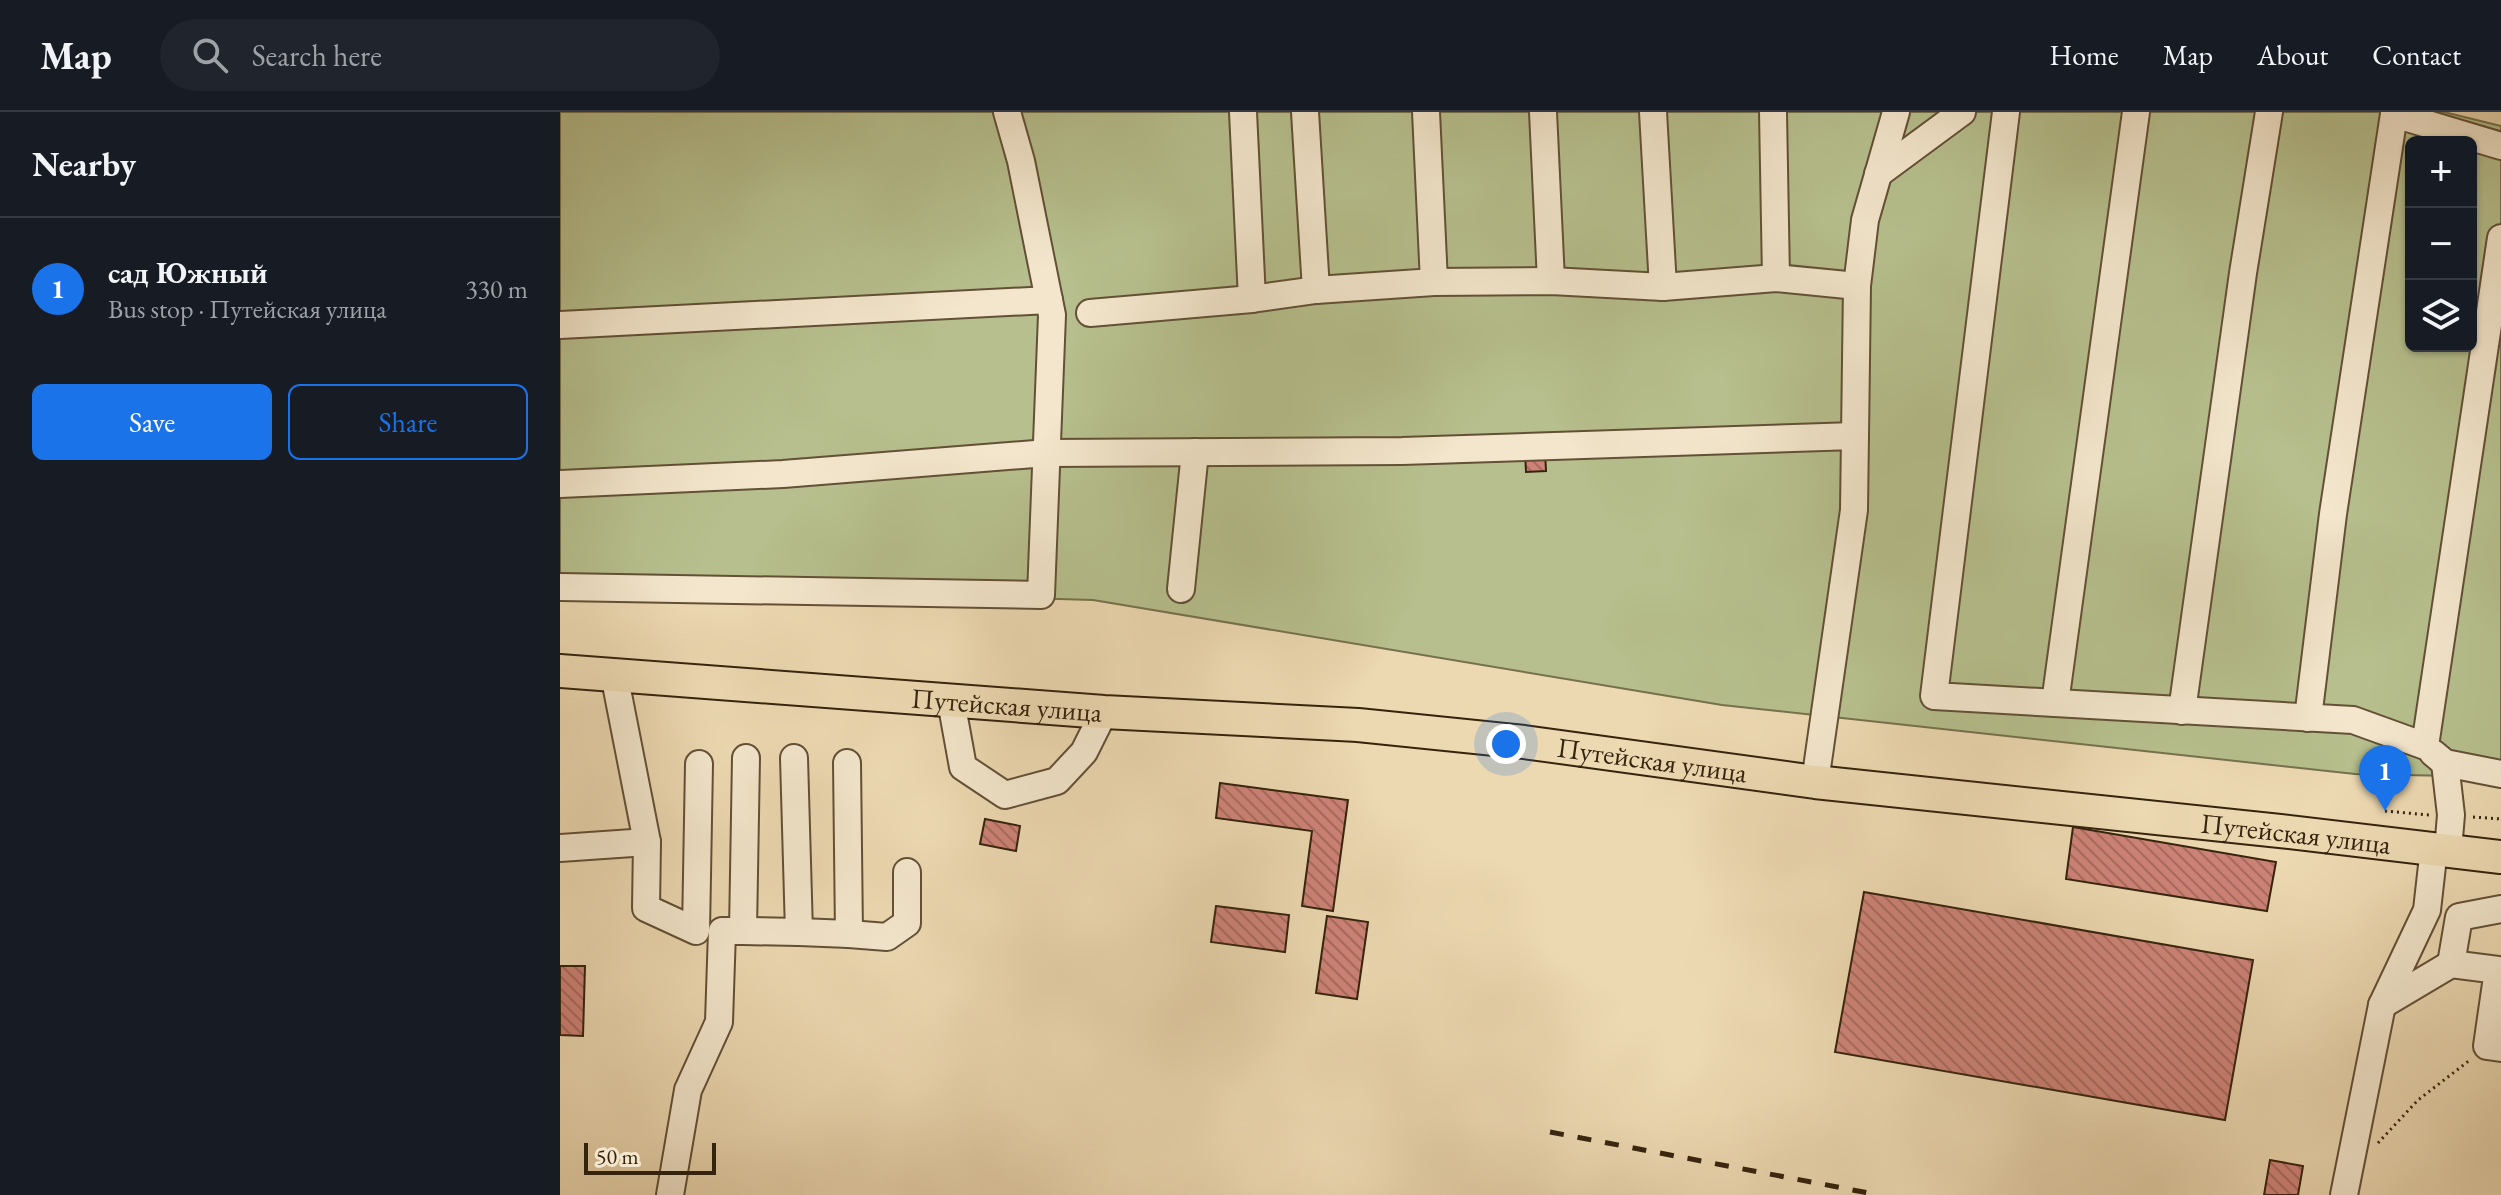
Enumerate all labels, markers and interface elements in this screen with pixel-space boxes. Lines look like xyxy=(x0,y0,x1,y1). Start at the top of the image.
search box xyxy=(160,19,720,91)
text: Map xyxy=(40,31,112,80)
icon: search xyxy=(188,33,232,77)
text: Search here xyxy=(252,36,382,75)
text: Home xyxy=(2049,37,2119,73)
text: Map xyxy=(2163,37,2213,73)
text: About xyxy=(2257,37,2328,73)
text: Contact xyxy=(2372,37,2461,73)
map controls xyxy=(2405,136,2477,352)
button: + xyxy=(2405,136,2477,208)
text: Nearby xyxy=(32,142,136,186)
button: − xyxy=(2405,208,2477,280)
text: сад Южный xyxy=(108,253,268,292)
text: 1 xyxy=(51,272,65,306)
text: 330 m xyxy=(465,272,528,306)
button: layers xyxy=(2405,280,2477,352)
text: Bus stop · Путейская улица xyxy=(108,292,387,326)
button: Save xyxy=(32,384,272,460)
button: Share xyxy=(288,384,528,460)
street label: Путейская улица xyxy=(910,680,1104,730)
your location xyxy=(1486,724,1526,764)
street label: Путейская улица xyxy=(1555,729,1750,791)
pin: 1 xyxy=(2359,745,2411,811)
street label: Путейская улица xyxy=(2199,805,2394,862)
scale bar xyxy=(584,1139,716,1175)
text: 50 m xyxy=(596,1142,639,1171)

